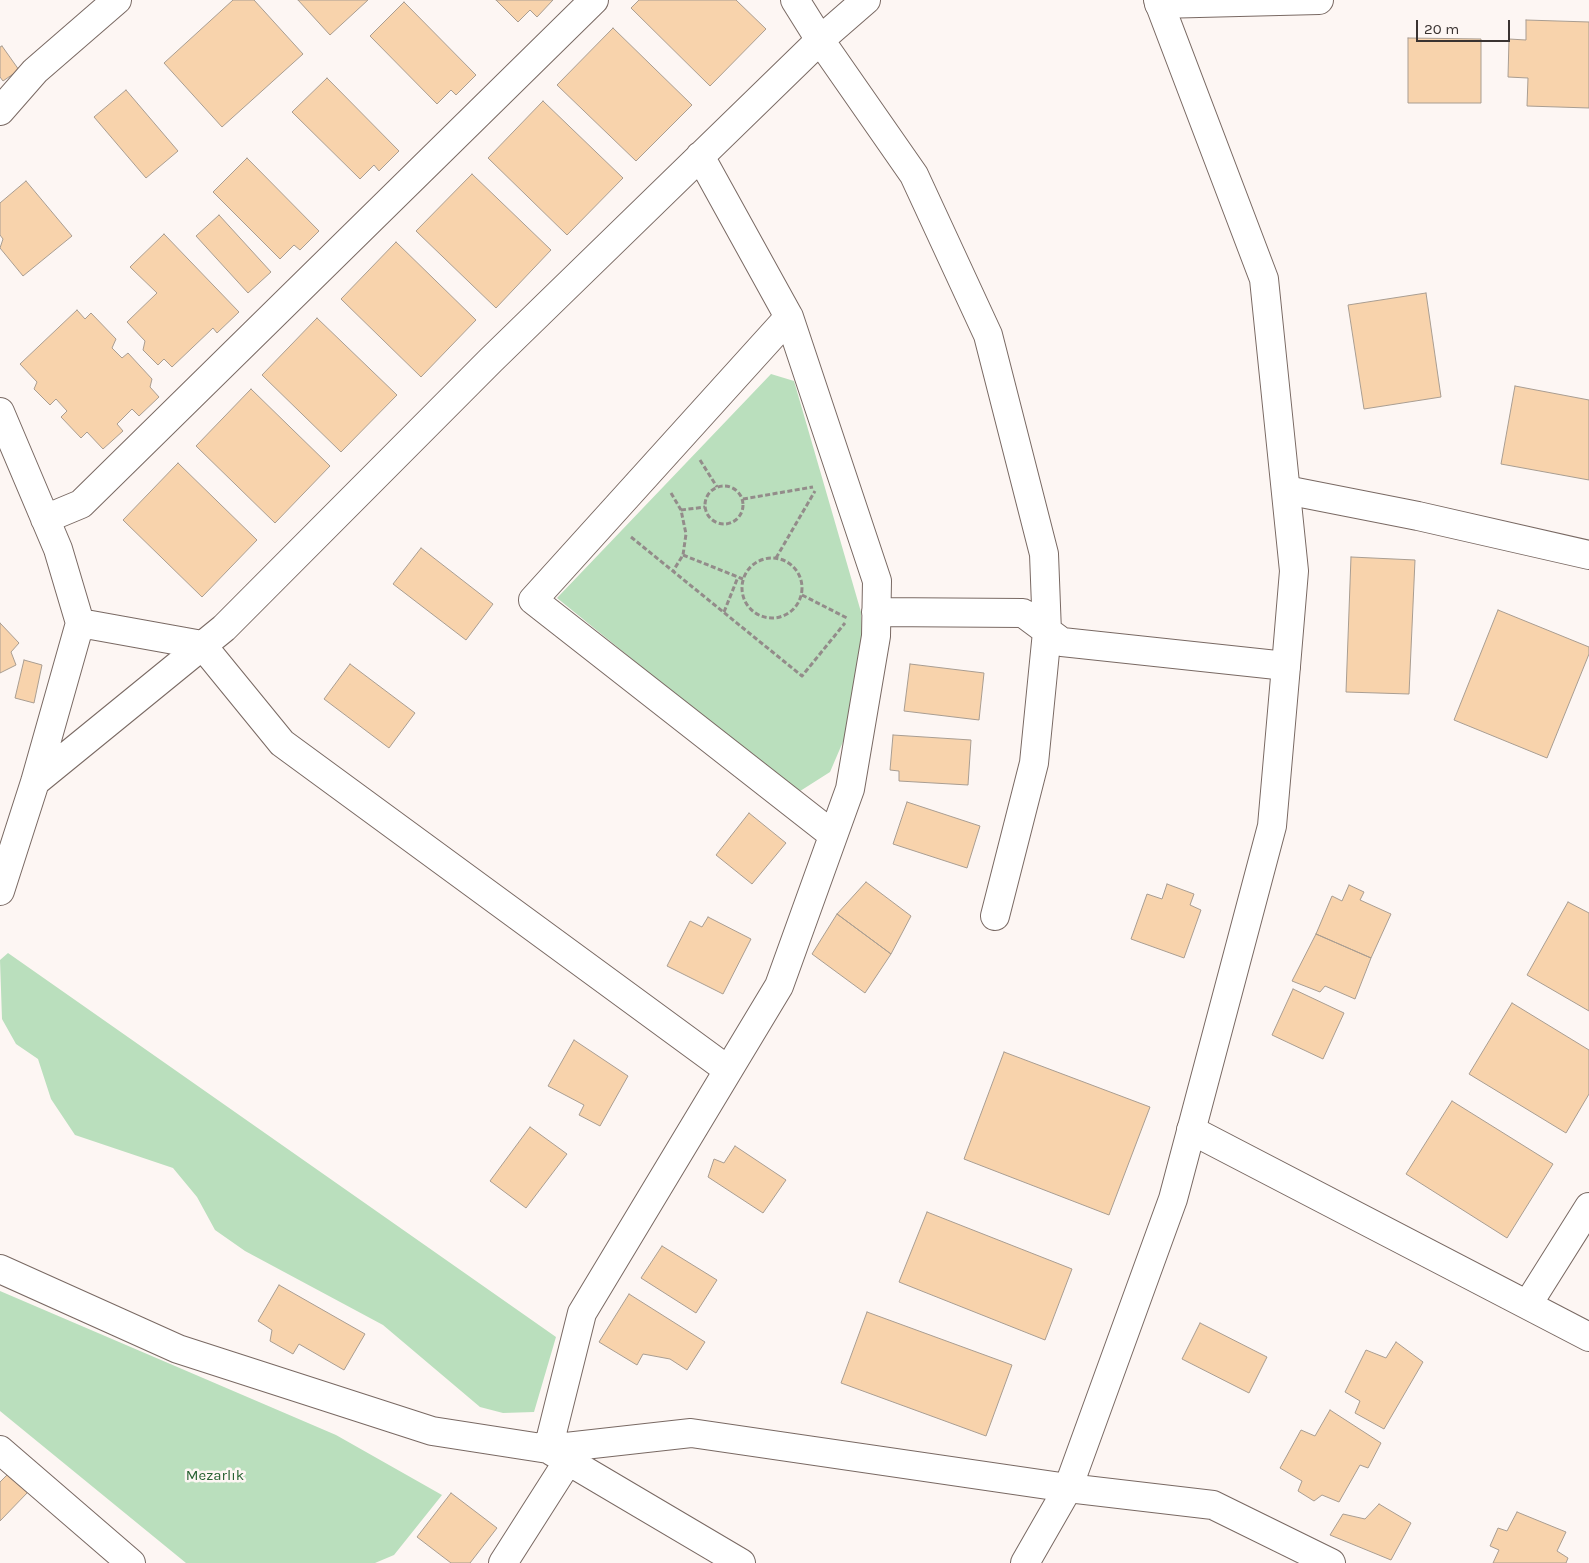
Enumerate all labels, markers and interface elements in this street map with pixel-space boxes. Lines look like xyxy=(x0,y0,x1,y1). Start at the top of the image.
scale bar xyxy=(1419,10,1513,42)
text: 20 m xyxy=(1424,20,1459,38)
park label: Mezarlık xyxy=(186,1467,244,1485)

